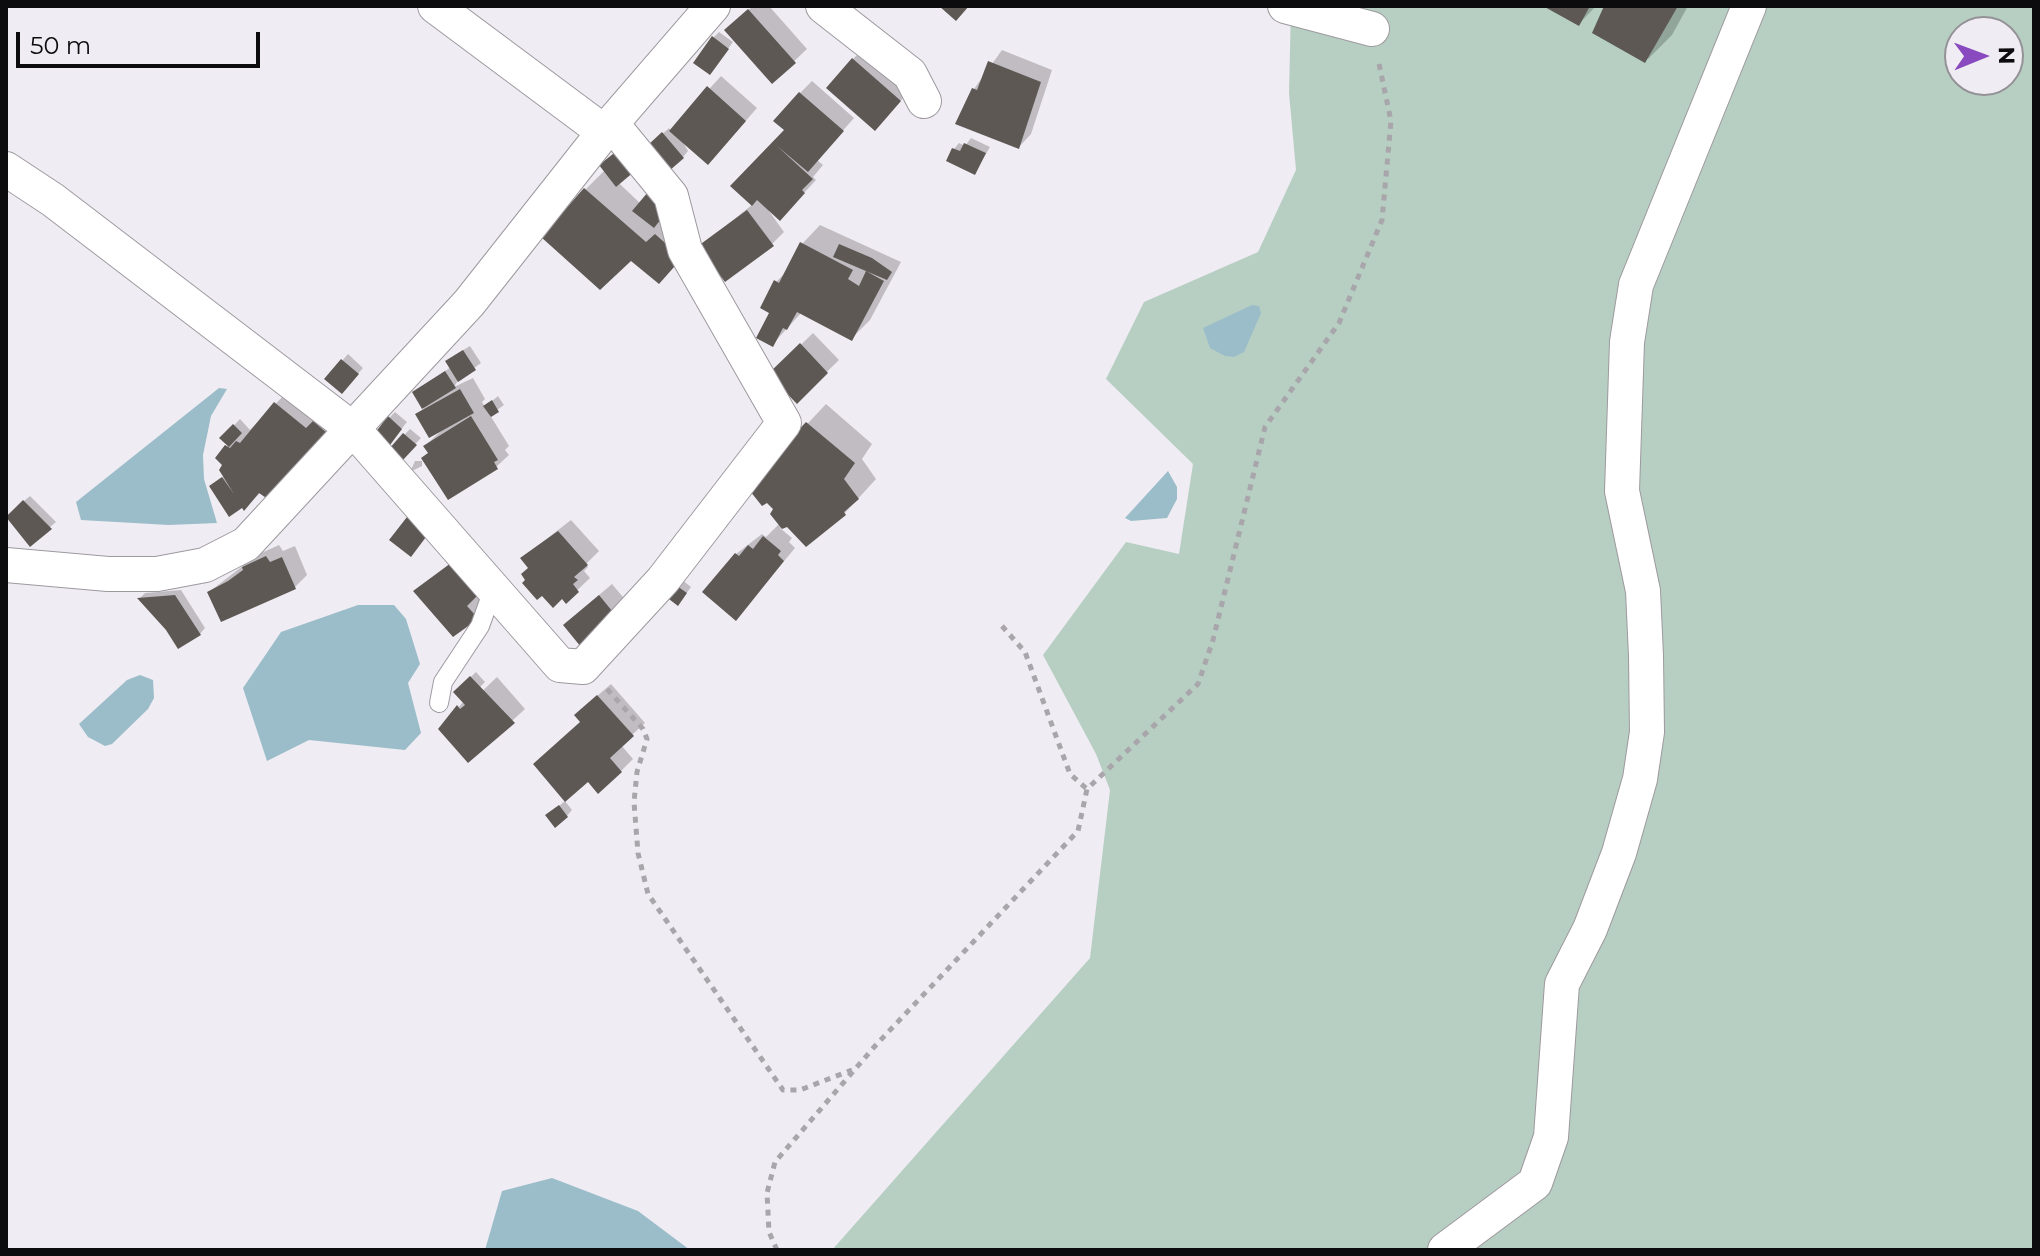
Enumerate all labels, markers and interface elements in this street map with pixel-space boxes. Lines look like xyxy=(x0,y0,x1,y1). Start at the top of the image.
scale bar xyxy=(20,16,264,66)
north arrow xyxy=(1944,16,2024,96)
text: 50 m xyxy=(30,31,91,60)
text: N xyxy=(1993,46,2020,65)

